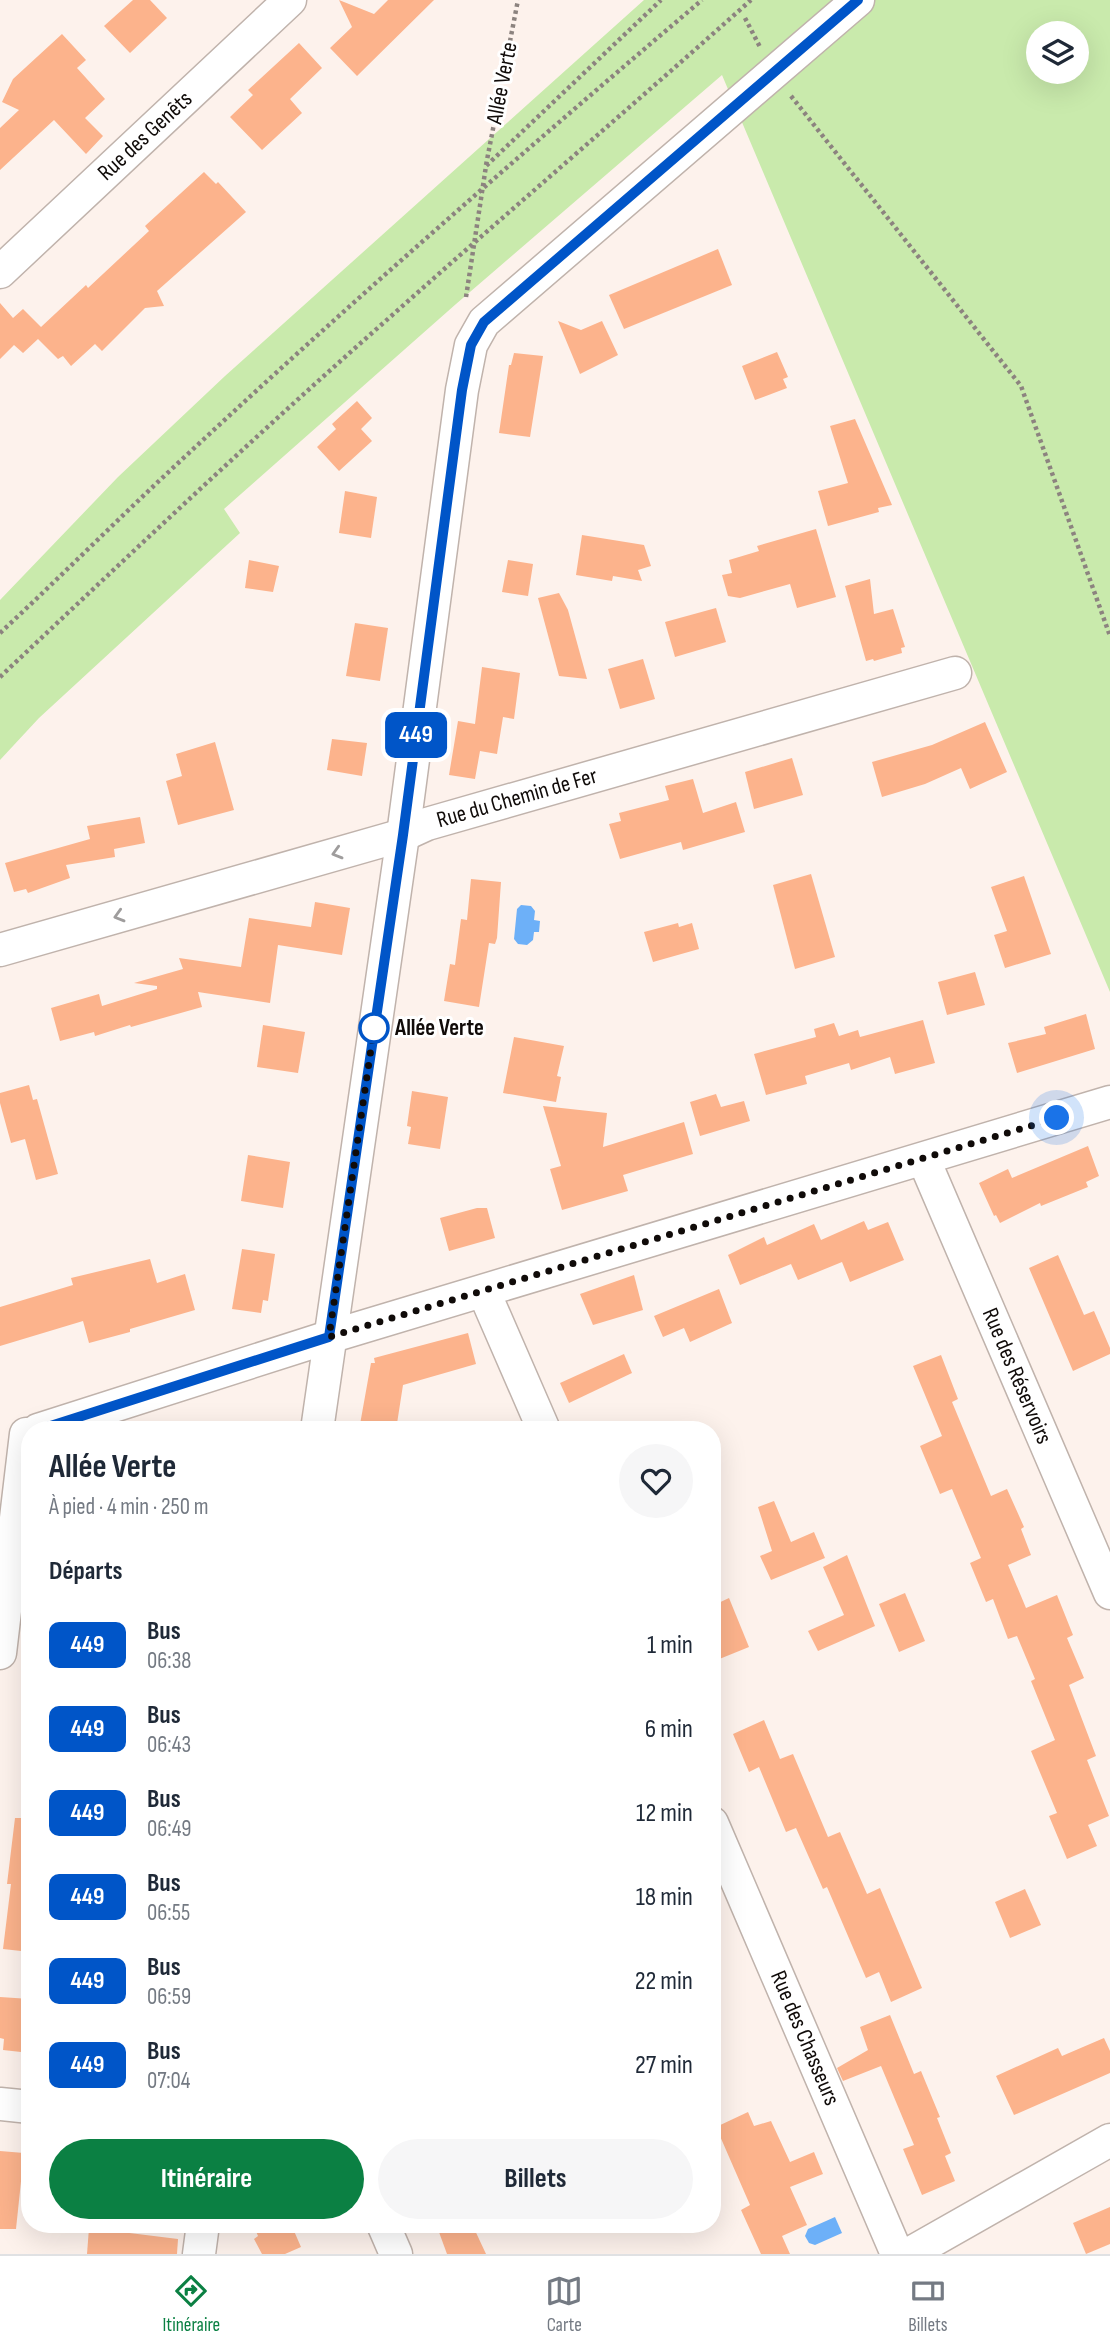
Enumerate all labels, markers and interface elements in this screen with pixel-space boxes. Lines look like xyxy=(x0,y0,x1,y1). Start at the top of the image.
map controls xyxy=(1026,21,1089,84)
button: layers xyxy=(1026,21,1089,84)
street label: Allée Verte xyxy=(480,40,524,127)
street label: Rue des Genêts xyxy=(92,85,198,187)
line badge: 449 xyxy=(376,712,456,758)
text: 449 xyxy=(399,720,433,749)
street label: Rue du Chemin de Fer xyxy=(434,762,601,834)
one-way arrow xyxy=(332,844,344,859)
one-way arrow xyxy=(113,907,125,922)
marker: Allée Verte xyxy=(359,1013,389,1043)
place label: Allée Verte xyxy=(394,1014,484,1042)
your location xyxy=(1039,1100,1074,1135)
street label: Rue des Réservoirs xyxy=(976,1304,1058,1448)
button: heart xyxy=(619,1444,693,1518)
text: Allée Verte xyxy=(49,1447,176,1487)
text: À pied · 4 min · 250 m xyxy=(49,1493,208,1521)
text: Départs xyxy=(49,1556,122,1587)
text: Bus xyxy=(147,1616,181,1647)
text: 449 xyxy=(71,1630,104,1659)
text: 1 min xyxy=(647,1630,693,1661)
text: 06:38 xyxy=(147,1647,191,1675)
text: Bus xyxy=(147,1700,181,1731)
text: 449 xyxy=(71,1714,104,1743)
text: 6 min xyxy=(645,1714,693,1745)
text: 06:43 xyxy=(147,1731,191,1759)
text: Bus xyxy=(147,1784,181,1815)
text: 449 xyxy=(71,1798,104,1827)
text: 12 min xyxy=(636,1798,693,1829)
text: 06:49 xyxy=(147,1815,192,1843)
text: Bus xyxy=(147,1868,181,1899)
text: 449 xyxy=(71,1882,104,1911)
text: 18 min xyxy=(636,1882,693,1913)
text: 06:55 xyxy=(147,1899,190,1927)
text: Bus xyxy=(147,1952,181,1983)
text: 449 xyxy=(71,1966,104,1995)
text: 22 min xyxy=(635,1966,693,1997)
street label: Rue des Chasseurs xyxy=(764,1967,846,2109)
text: 06:59 xyxy=(147,1983,191,2011)
text: Bus xyxy=(147,2036,181,2067)
text: 449 xyxy=(71,2050,104,2079)
text: 27 min xyxy=(635,2050,693,2081)
text: 07:04 xyxy=(147,2067,190,2095)
button: Itinéraire xyxy=(49,2139,364,2219)
button: Billets xyxy=(378,2139,693,2219)
tab: Itinéraire xyxy=(163,2272,220,2337)
tab: Carte xyxy=(545,2272,583,2337)
tab: Billets xyxy=(908,2272,947,2337)

